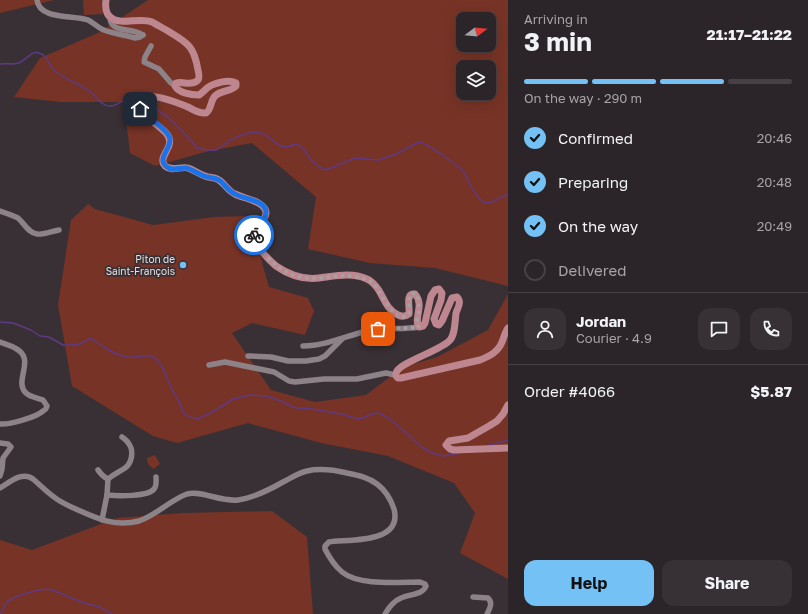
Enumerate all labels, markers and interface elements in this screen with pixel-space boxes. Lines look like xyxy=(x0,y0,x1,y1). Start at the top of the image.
text: Arriving in xyxy=(524,11,588,27)
north arrow xyxy=(456,12,496,52)
map controls xyxy=(456,12,496,100)
text: 21:17–21:22 xyxy=(706,25,792,43)
text: 3 min xyxy=(524,26,592,57)
button: layers xyxy=(456,60,496,100)
text: On the way · 290 m xyxy=(524,90,642,106)
pin xyxy=(123,92,157,126)
icon: home xyxy=(129,98,151,120)
icon: check xyxy=(524,127,546,149)
text: Confirmed xyxy=(558,129,633,147)
text: 20:46 xyxy=(757,130,792,146)
icon: check xyxy=(524,171,546,193)
text: Preparing xyxy=(558,173,628,191)
text: 20:48 xyxy=(757,174,792,190)
courier xyxy=(234,215,274,255)
icon: check xyxy=(524,215,546,237)
text: On the way xyxy=(558,217,638,235)
text: 20:49 xyxy=(757,218,792,234)
icon: bike xyxy=(243,224,265,246)
place label: Piton de Saint-François xyxy=(106,253,175,277)
marker: Piton de Saint-François xyxy=(178,260,188,270)
text: Delivered xyxy=(558,261,626,279)
button: person xyxy=(524,308,566,350)
button: chat xyxy=(698,308,740,350)
button: phone xyxy=(750,308,792,350)
pin xyxy=(361,312,395,346)
text: Jordan xyxy=(576,312,626,330)
icon: bag xyxy=(367,318,389,340)
text: Courier · 4.9 xyxy=(576,330,652,346)
text: Order #4066 xyxy=(524,382,615,400)
text: $5.87 xyxy=(750,382,792,400)
button: Help xyxy=(524,560,654,606)
button: Share xyxy=(662,560,792,606)

